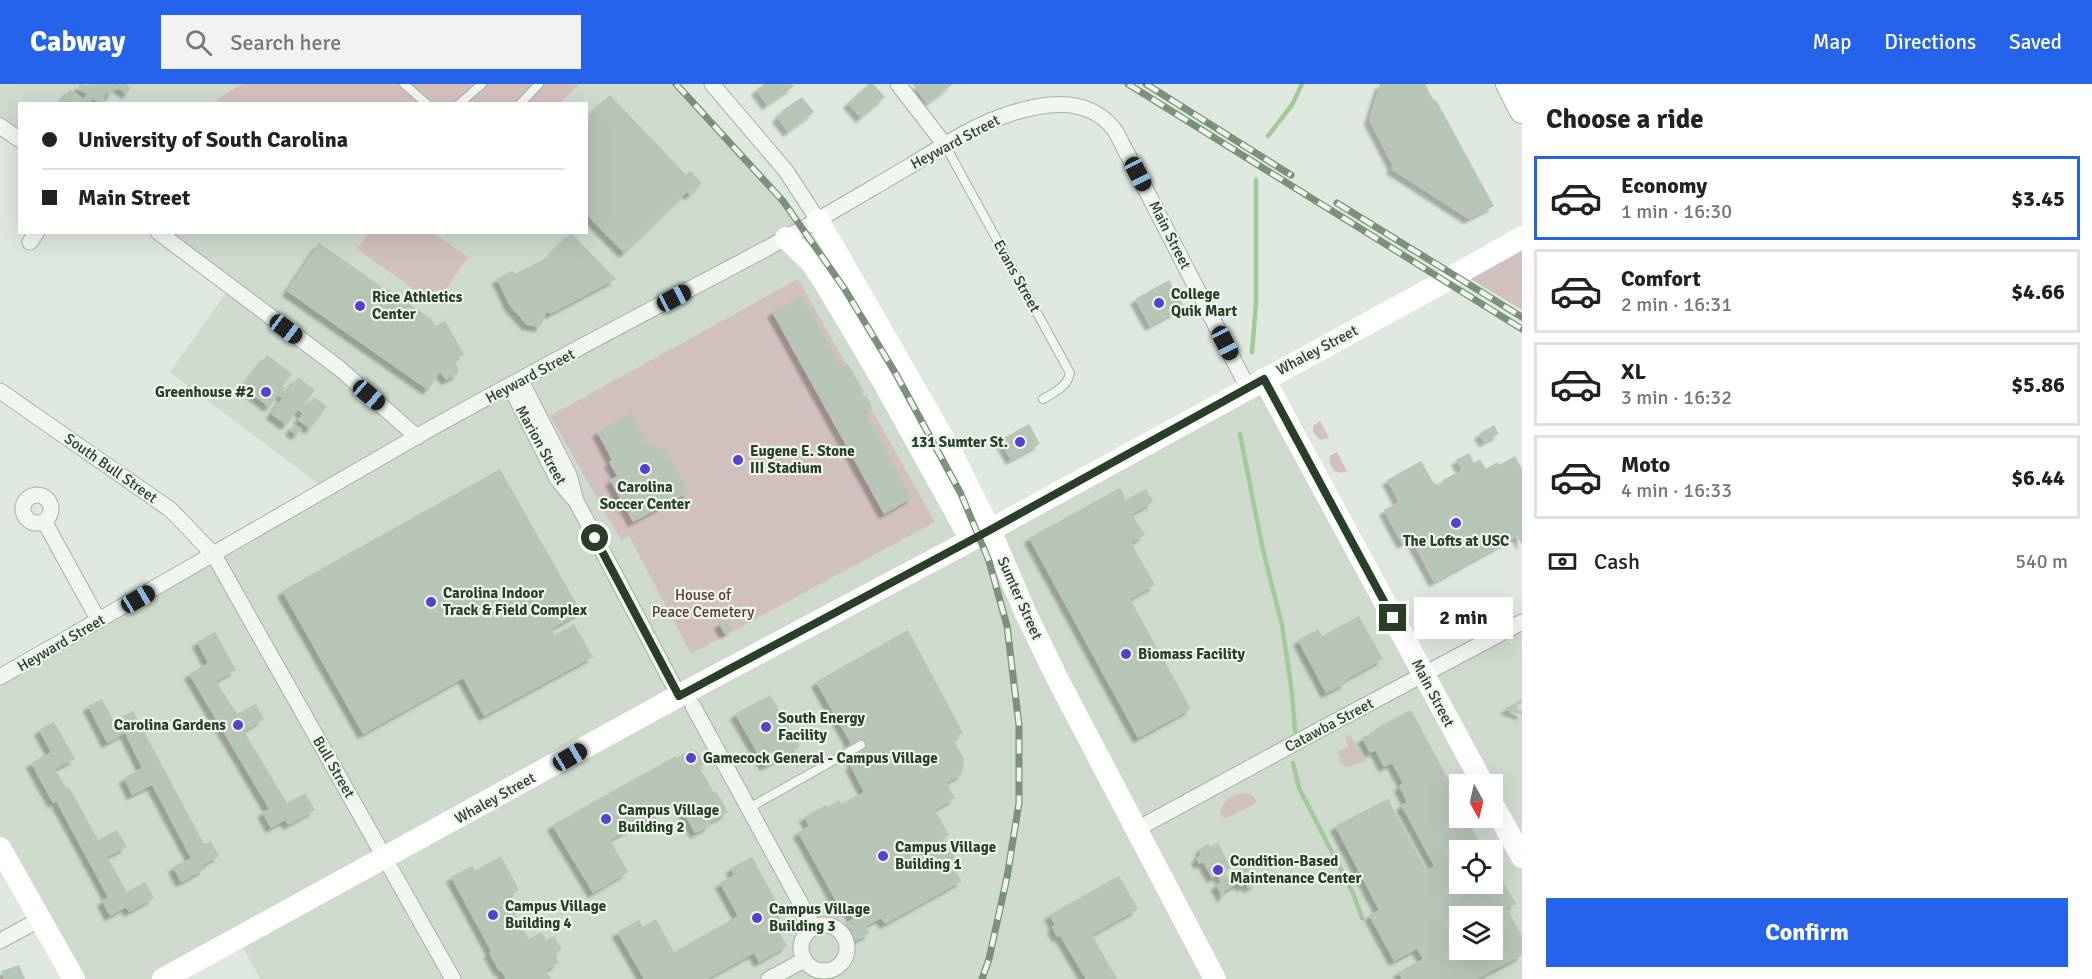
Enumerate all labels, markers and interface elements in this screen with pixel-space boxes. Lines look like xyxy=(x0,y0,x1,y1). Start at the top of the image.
search box xyxy=(161,15,581,69)
text: Cabway xyxy=(30,25,125,59)
icon: search xyxy=(182,26,215,59)
text: Search here xyxy=(230,29,341,56)
text: Map xyxy=(1813,29,1851,55)
text: Directions xyxy=(1884,29,1976,55)
text: Saved xyxy=(2009,29,2062,55)
text: Choose a ride xyxy=(1546,103,1704,136)
street label: Heyward Street xyxy=(907,111,1003,173)
text: University of South Carolina xyxy=(78,126,348,153)
car xyxy=(1122,154,1154,194)
icon: car xyxy=(1549,171,1603,225)
text: Economy xyxy=(1621,172,1707,199)
text: Main Street xyxy=(78,184,190,211)
text: $3.45 xyxy=(2011,185,2065,212)
street label: Main Street xyxy=(1145,198,1195,272)
text: 1 min · 16:30 xyxy=(1621,199,1732,224)
street label: Evans Street xyxy=(990,237,1044,315)
icon: car xyxy=(1549,264,1603,318)
text: Comfort xyxy=(1621,265,1701,292)
text: $4.66 xyxy=(2011,278,2065,305)
car xyxy=(654,282,694,314)
place label: College Quik Mart xyxy=(1171,285,1238,320)
place label: Rice Athletics Center xyxy=(372,288,463,323)
text: 2 min · 16:31 xyxy=(1621,292,1732,317)
marker: College Quik Mart xyxy=(1152,296,1166,310)
marker: Rice Athletics Center xyxy=(353,299,367,313)
car xyxy=(266,311,306,347)
street label: Whaley Street xyxy=(1273,321,1361,379)
car xyxy=(1209,323,1241,363)
street label: Heyward Street xyxy=(482,345,578,407)
icon: car xyxy=(1549,357,1603,411)
text: XL xyxy=(1621,358,1646,385)
text: $5.86 xyxy=(2011,371,2065,398)
car xyxy=(350,376,388,414)
place label: Greenhouse #2 xyxy=(155,383,254,401)
marker: Greenhouse #2 xyxy=(259,385,273,399)
text: 3 min · 16:32 xyxy=(1621,385,1732,410)
street label: Marion Street xyxy=(512,402,570,488)
street label: South Bull Street xyxy=(61,429,161,507)
place label: 131 Sumter St. xyxy=(911,433,1008,451)
marker: 131 Sumter St. xyxy=(1013,435,1027,449)
place label: Eugene E. Stone III Stadium xyxy=(750,442,855,477)
icon: car xyxy=(1549,450,1603,504)
text: Moto xyxy=(1621,451,1670,478)
marker: Eugene E. Stone III Stadium xyxy=(731,453,745,467)
marker: Carolina Soccer Center xyxy=(638,462,652,476)
text: $6.44 xyxy=(2011,464,2065,491)
place label: Carolina Soccer Center xyxy=(600,478,690,513)
text: 4 min · 16:33 xyxy=(1621,478,1732,503)
marker: The Lofts at USC xyxy=(1449,516,1463,530)
route start xyxy=(581,524,608,551)
place label: The Lofts at USC xyxy=(1403,532,1509,550)
icon: cash xyxy=(1546,545,1579,578)
text: Cash xyxy=(1594,548,1640,575)
text: 540 m xyxy=(2015,549,2068,574)
street label: Sumter Street xyxy=(994,554,1046,642)
car xyxy=(118,582,158,616)
place label: Carolina Indoor Track & Field Complex xyxy=(443,584,588,619)
park label: House of Peace Cemetery xyxy=(652,586,754,621)
marker: Carolina Indoor Track & Field Complex xyxy=(424,595,438,609)
callout: 2 min xyxy=(1414,597,1513,639)
route end xyxy=(1379,604,1406,631)
text: 2 min xyxy=(1439,605,1488,630)
street label: Heyward Street xyxy=(14,611,108,675)
place label: Biomass Facility xyxy=(1138,645,1245,663)
marker: Biomass Facility xyxy=(1119,647,1133,661)
street label: Main Street xyxy=(1408,656,1458,730)
street label: Catawba Street xyxy=(1282,694,1376,756)
place label: South Energy Facility xyxy=(778,709,866,744)
place label: Carolina Gardens xyxy=(114,716,226,734)
marker: Carolina Gardens xyxy=(231,718,245,732)
marker: South Energy Facility xyxy=(759,720,773,734)
street label: Bull Street xyxy=(309,733,359,801)
car xyxy=(550,740,590,774)
place label: Gamecock General - Campus Village xyxy=(703,749,938,767)
marker: Gamecock General - Campus Village xyxy=(684,751,698,765)
street label: Whaley Street xyxy=(451,768,539,828)
north arrow xyxy=(1449,774,1503,828)
map controls xyxy=(1449,774,1503,960)
place label: Campus Village Building 2 xyxy=(618,801,719,836)
marker: Campus Village Building 2 xyxy=(599,812,613,826)
place label: Campus Village Building 1 xyxy=(895,838,996,873)
button: locate xyxy=(1449,840,1503,894)
marker: Campus Village Building 1 xyxy=(876,849,890,863)
place label: Condition-Based Maintenance Center xyxy=(1230,852,1361,887)
marker: Condition-Based Maintenance Center xyxy=(1211,863,1225,877)
place label: Campus Village Building 4 xyxy=(505,897,606,932)
button: Confirm xyxy=(1546,898,2068,967)
place label: Campus Village Building 3 xyxy=(769,900,870,935)
button: layers xyxy=(1449,906,1503,960)
marker: Campus Village Building 4 xyxy=(486,908,500,922)
marker: Campus Village Building 3 xyxy=(750,911,764,925)

